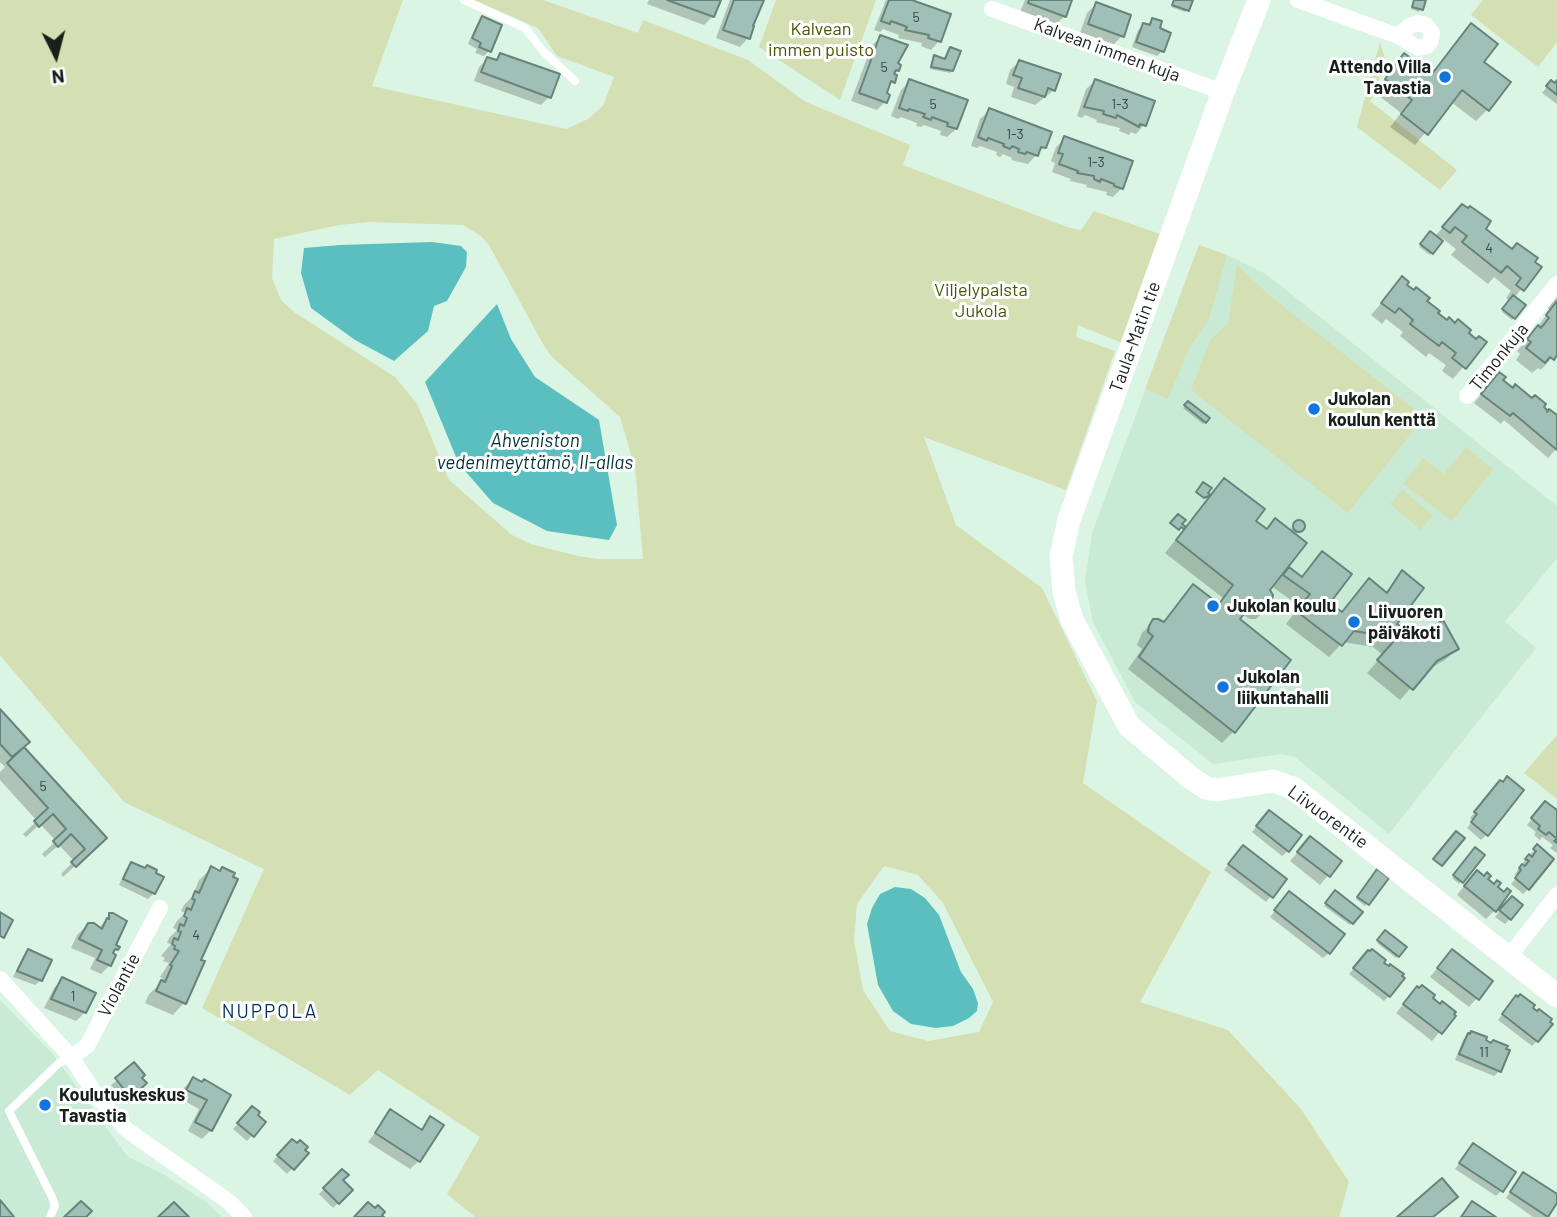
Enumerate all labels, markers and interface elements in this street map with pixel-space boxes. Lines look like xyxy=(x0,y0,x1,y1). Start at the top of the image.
house number: 5 xyxy=(912,9,920,25)
street label: Kalvean immen kuja xyxy=(1031,14,1183,86)
park label: Kalvean immen puisto xyxy=(768,18,874,60)
north arrow xyxy=(21,21,91,91)
place label: Attendo Villa Tavastia xyxy=(1328,56,1431,98)
house number: 5 xyxy=(880,59,888,75)
text: N xyxy=(51,65,66,89)
marker: Attendo Villa Tavastia xyxy=(1437,69,1453,85)
house number: 5 xyxy=(929,96,937,112)
house number: 1-3 xyxy=(1111,96,1129,112)
house number: 1-3 xyxy=(1006,126,1024,142)
house number: 1-3 xyxy=(1087,154,1105,170)
house number: 4 xyxy=(1485,240,1493,256)
park label: Viljelypalsta Jukola xyxy=(934,279,1028,322)
street label: Taula-Matin tie xyxy=(1105,279,1165,395)
street label: Timonkuja xyxy=(1465,319,1533,395)
place label: Jukolan koulun kenttä xyxy=(1328,388,1436,430)
marker: Jukolan koulun kenttä xyxy=(1306,401,1322,417)
water label: Ahveniston vedenimeyttämö, II-allas xyxy=(437,430,633,474)
place label: Jukolan koulu xyxy=(1227,595,1336,617)
marker: Jukolan koulu xyxy=(1205,598,1221,614)
place label: Liivuoren päiväkoti xyxy=(1368,601,1443,644)
marker: Liivuoren päiväkoti xyxy=(1346,614,1362,630)
place label: Jukolan liikuntahalli xyxy=(1237,666,1329,708)
marker: Jukolan liikuntahalli xyxy=(1215,679,1231,695)
house number: 5 xyxy=(39,778,47,794)
street label: Liivuorentie xyxy=(1284,781,1372,853)
house number: 4 xyxy=(192,927,200,943)
street label: Violantie xyxy=(93,950,145,1020)
house number: 1 xyxy=(71,988,75,1004)
district label: NUPPOLA xyxy=(223,1001,317,1023)
house number: 11 xyxy=(1479,1044,1489,1060)
place label: Koulutuskeskus Tavastia xyxy=(59,1084,185,1126)
marker: Koulutuskeskus Tavastia xyxy=(37,1097,53,1113)

